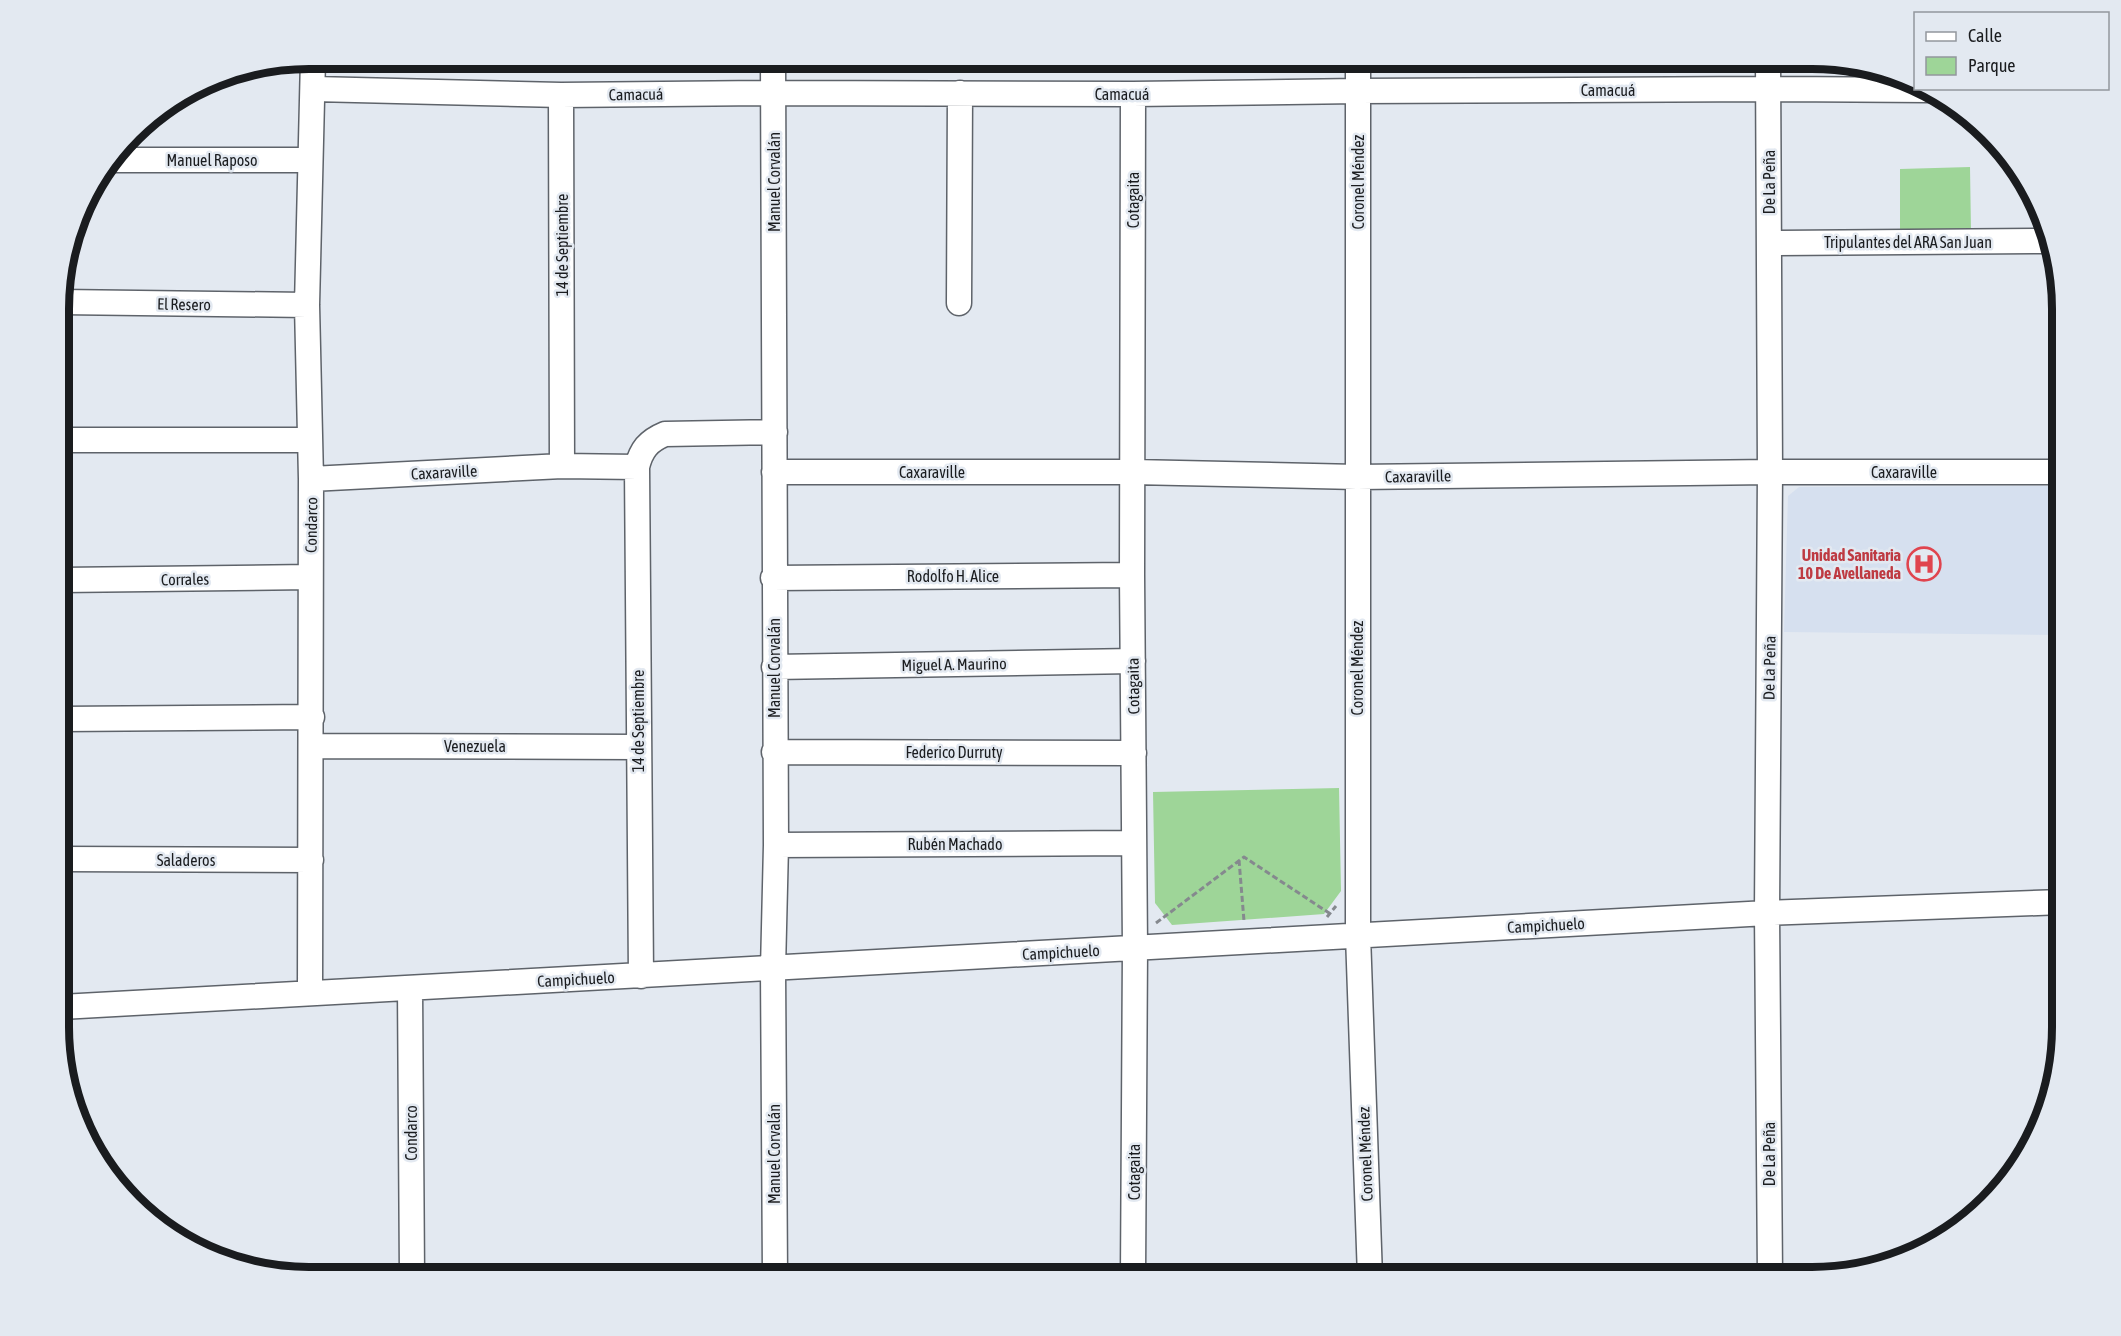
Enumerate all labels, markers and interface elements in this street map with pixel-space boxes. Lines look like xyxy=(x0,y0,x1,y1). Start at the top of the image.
legend xyxy=(1914,12,2109,90)
text: Calle xyxy=(1968,25,2002,46)
text: Parque xyxy=(1968,55,2016,76)
street label: Camacuá xyxy=(1581,81,1635,99)
street label: Camacuá xyxy=(608,85,664,103)
street label: Camacuá xyxy=(1095,85,1149,103)
street label: Manuel Corvalán xyxy=(765,132,783,232)
street label: Coronel Méndez xyxy=(1349,134,1367,229)
street label: De La Peña xyxy=(1760,150,1778,214)
street label: Manuel Raposo xyxy=(166,151,258,170)
street label: Cotagaita xyxy=(1124,172,1143,228)
street label: 14 de Septiembre xyxy=(553,194,572,296)
street label: Tripulantes del ARA San Juan xyxy=(1824,233,1992,252)
street label: El Resero xyxy=(157,295,211,313)
street label: Caxaraville xyxy=(410,461,478,483)
street label: Caxaraville xyxy=(899,463,965,481)
street label: Caxaraville xyxy=(1871,463,1937,481)
street label: Caxaraville xyxy=(1385,466,1451,486)
street label: Condarco xyxy=(302,497,320,553)
place label: Unidad Sanitaria 10 De Avellaneda xyxy=(1798,546,1901,582)
hospital icon: Unidad Sanitaria 10 De Avellaneda xyxy=(1906,546,1942,582)
street label: Rodolfo H. Alice xyxy=(907,567,999,585)
street label: Corrales xyxy=(161,570,210,588)
street label: Manuel Corvalán xyxy=(765,618,783,718)
street label: Coronel Méndez xyxy=(1348,620,1366,715)
street label: De La Peña xyxy=(1759,636,1779,700)
street label: Miguel A. Maurino xyxy=(901,654,1007,675)
street label: Cotagaita xyxy=(1124,658,1143,714)
street label: 14 de Septiembre xyxy=(629,670,648,772)
street label: Venezuela xyxy=(444,737,506,755)
street label: Federico Durruty xyxy=(905,743,1003,762)
street label: Rubén Machado xyxy=(908,835,1002,853)
street label: Saladeros xyxy=(157,851,216,869)
street label: Campichuelo xyxy=(1507,914,1585,937)
street label: Campichuelo xyxy=(1022,941,1100,964)
street label: Campichuelo xyxy=(537,968,615,991)
street label: Manuel Corvalán xyxy=(765,1104,783,1204)
street label: Condarco xyxy=(402,1105,420,1161)
street label: Coronel Méndez xyxy=(1354,1106,1376,1202)
street label: De La Peña xyxy=(1760,1122,1778,1186)
street label: Cotagaita xyxy=(1125,1144,1144,1200)

